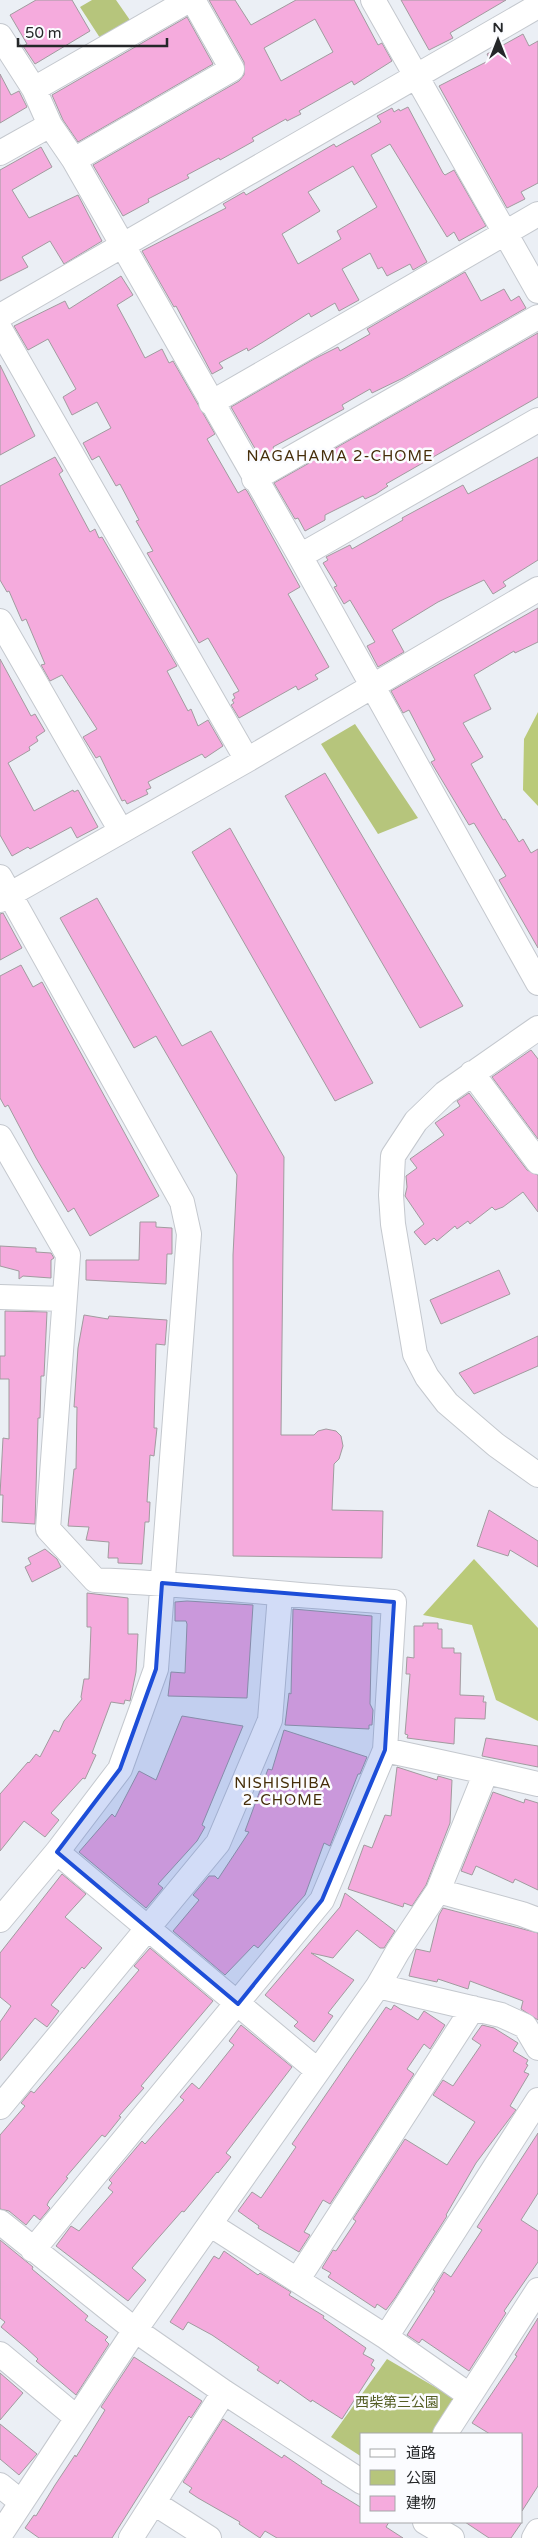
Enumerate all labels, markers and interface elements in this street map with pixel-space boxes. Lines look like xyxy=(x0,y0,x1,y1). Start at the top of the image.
scale bar xyxy=(18,15,166,47)
north arrow xyxy=(473,15,523,65)
text: N xyxy=(492,19,504,36)
text: 50 m xyxy=(25,24,62,42)
district label: NAGAHAMA 2-CHOME xyxy=(246,447,434,465)
district label: NISHISHIBA 2-CHOME xyxy=(234,1774,332,1809)
park label: 西柴第三公園 xyxy=(355,2394,439,2411)
legend xyxy=(360,2433,523,2523)
text: 道路 xyxy=(406,2444,436,2462)
text: 公園 xyxy=(406,2469,436,2487)
text: 建物 xyxy=(406,2494,436,2512)

